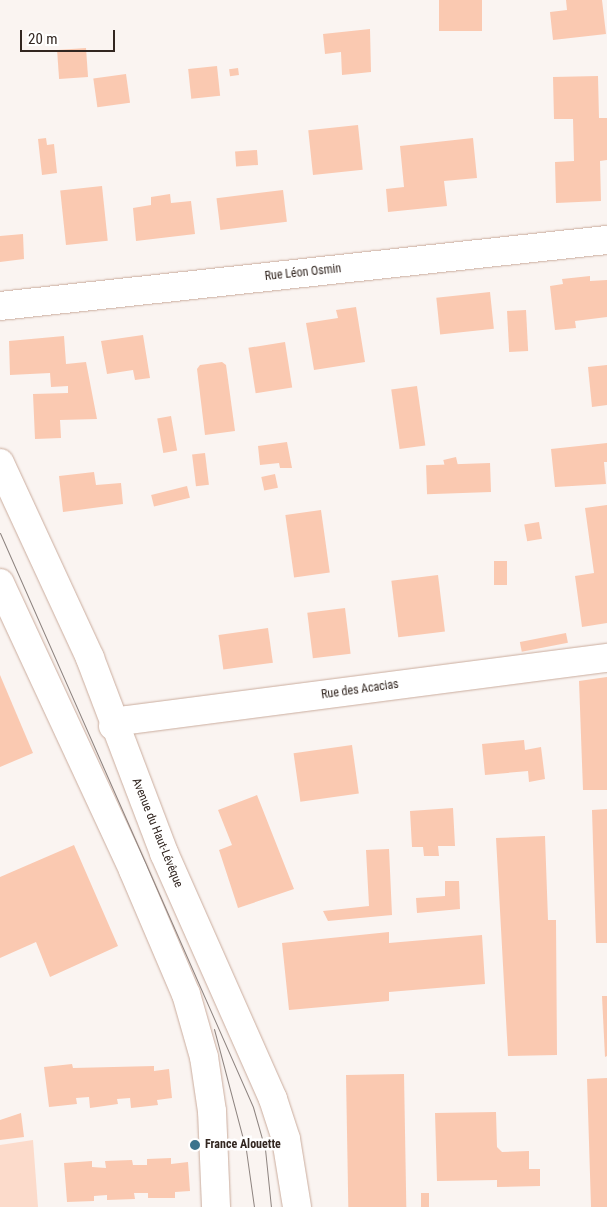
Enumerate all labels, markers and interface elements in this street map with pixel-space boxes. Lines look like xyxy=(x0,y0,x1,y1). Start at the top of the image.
scale bar xyxy=(22,20,118,52)
text: 20 m xyxy=(28,30,58,48)
street label: Rue Léon Osmin xyxy=(264,262,342,284)
street label: Rue des Acacias xyxy=(320,677,400,703)
street label: Avenue du Haut-Lévêque xyxy=(128,776,186,890)
place label: France Alouette xyxy=(205,1138,281,1152)
marker: France Alouette xyxy=(189,1139,201,1151)

